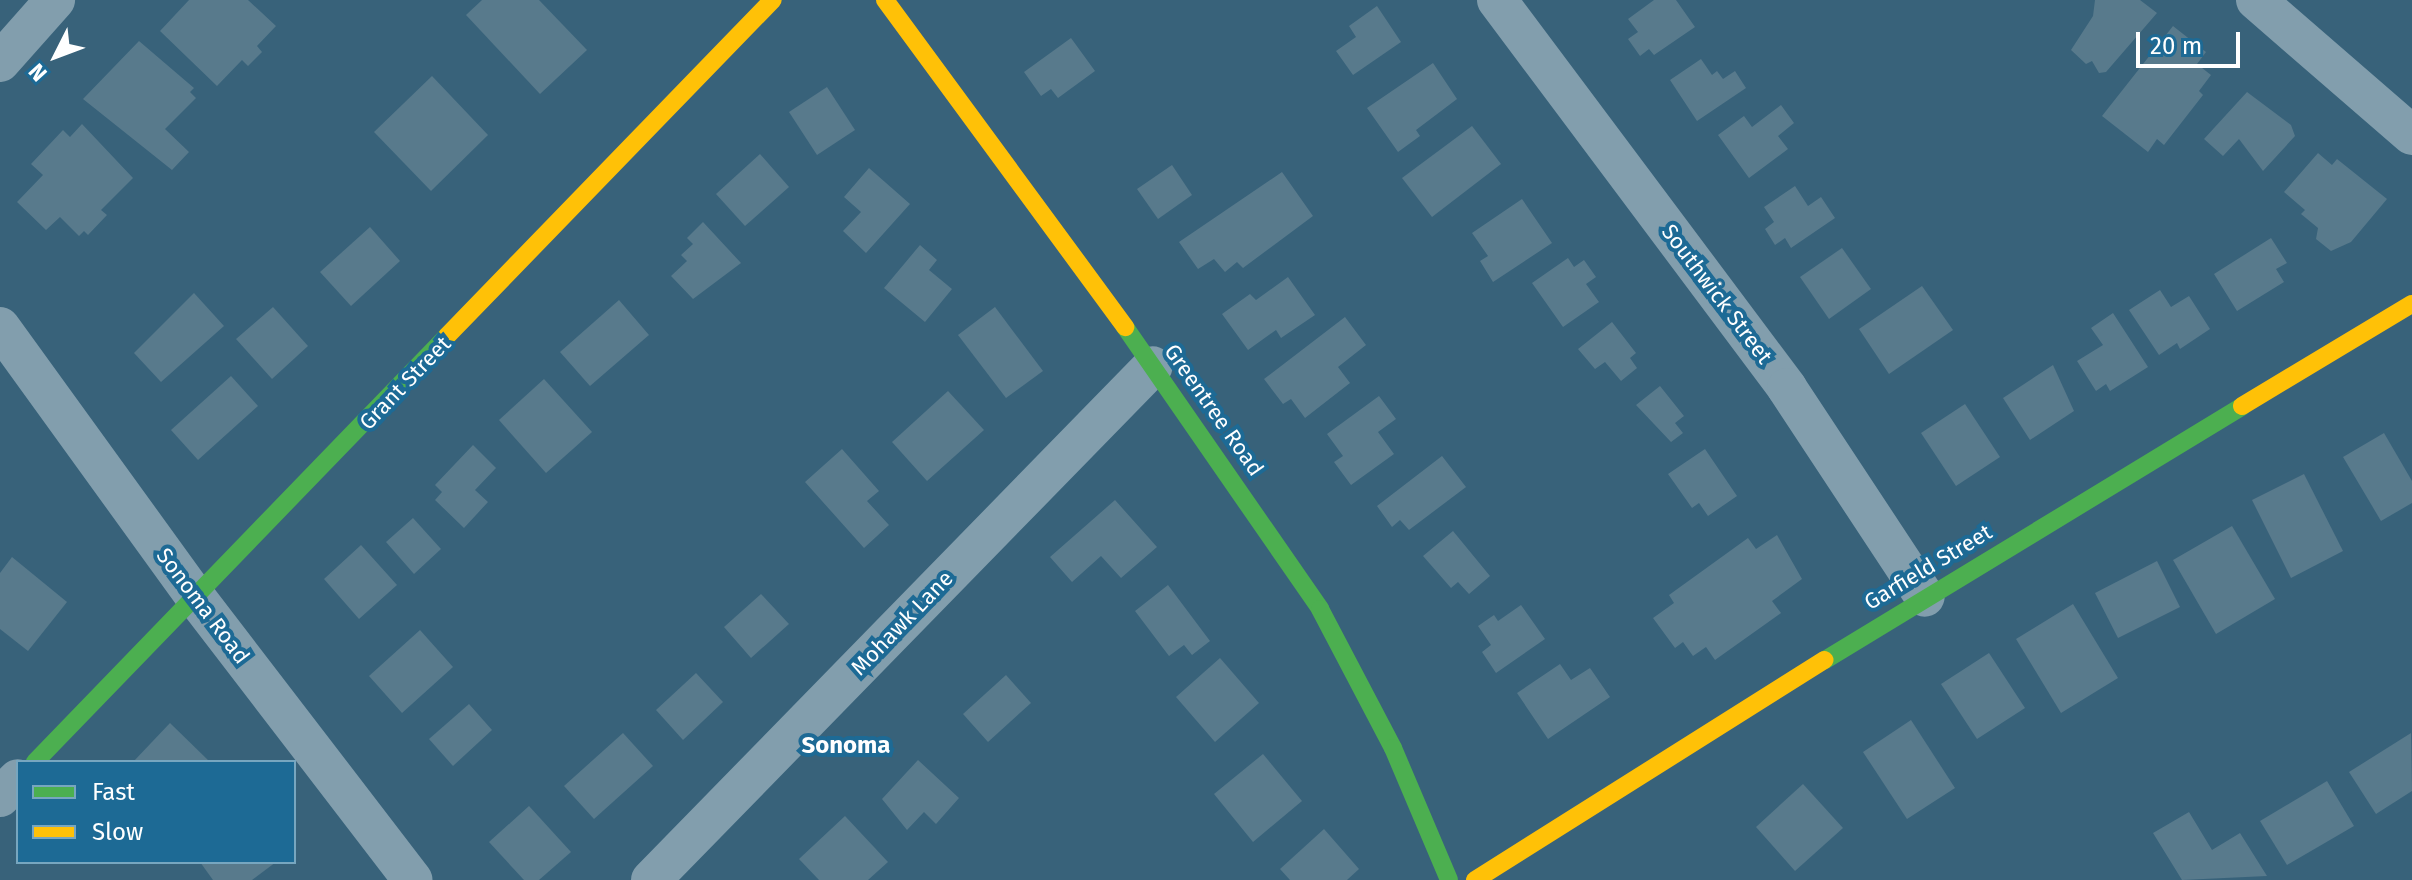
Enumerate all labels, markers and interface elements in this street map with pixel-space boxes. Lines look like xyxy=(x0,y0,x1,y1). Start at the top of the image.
north arrow xyxy=(16,16,96,96)
scale bar xyxy=(2140,16,2244,66)
text: 20 m xyxy=(2150,32,2202,60)
text: N xyxy=(23,58,53,87)
street label: Southwick Street xyxy=(1656,219,1778,369)
street label: Grant Street xyxy=(354,331,456,435)
street label: Greentree Road xyxy=(1159,339,1269,481)
street label: Garfield Street xyxy=(1859,519,1997,615)
street label: Sonoma Road xyxy=(151,543,255,669)
street label: Mohawk Lane xyxy=(846,565,958,681)
district label: Sonoma xyxy=(801,732,891,760)
legend xyxy=(16,760,296,864)
text: Fast xyxy=(92,778,135,806)
text: Slow xyxy=(92,818,143,846)

